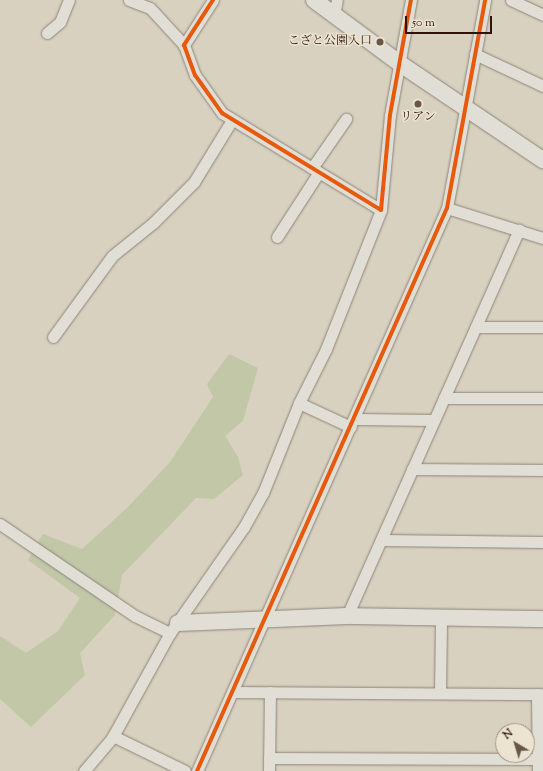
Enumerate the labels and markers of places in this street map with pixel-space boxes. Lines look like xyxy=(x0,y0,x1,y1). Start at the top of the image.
place label: こざと公園入口 xyxy=(288,35,372,49)
marker: こざと公園入口 xyxy=(375,37,385,47)
marker: リアン xyxy=(413,99,423,109)
place label: リアン xyxy=(400,111,436,125)

